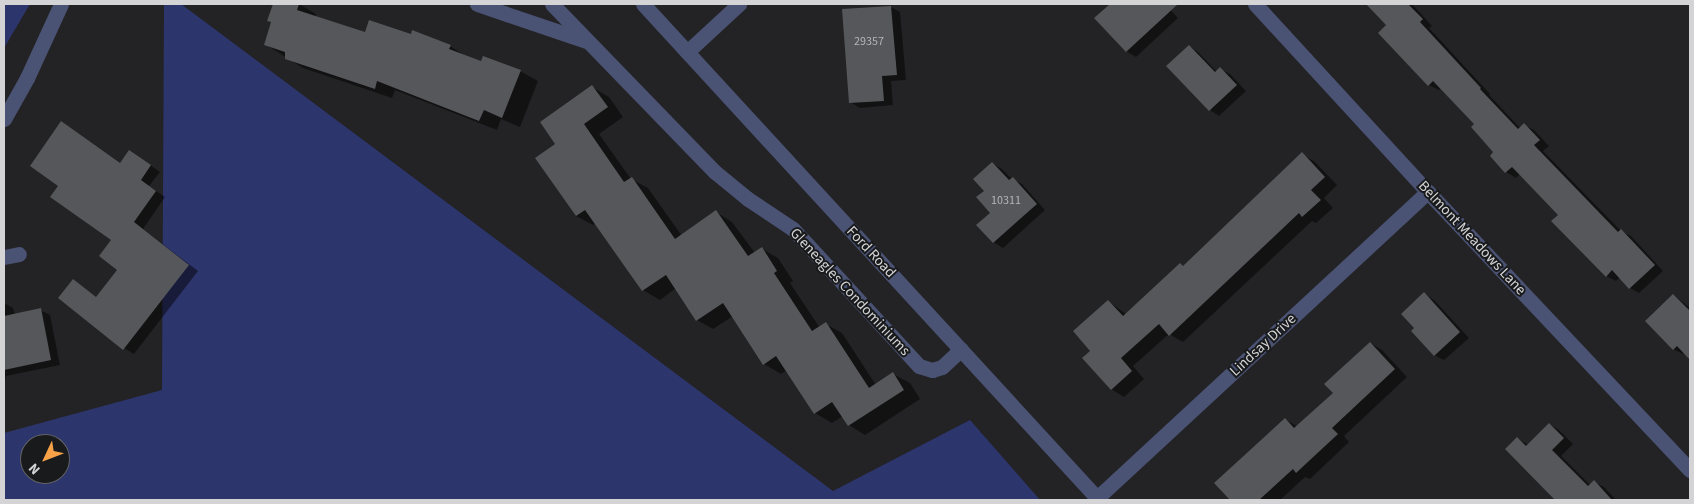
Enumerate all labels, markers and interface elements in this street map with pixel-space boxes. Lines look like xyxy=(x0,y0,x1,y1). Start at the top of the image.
house number: 29357 xyxy=(854,35,884,49)
street label: Belmont Meadows Lane xyxy=(1414,177,1530,299)
house number: 10311 xyxy=(991,194,1021,208)
street label: Ford Road xyxy=(843,222,899,282)
street label: Gleneagles Condominiums xyxy=(786,224,914,360)
street label: Lindsay Drive xyxy=(1226,310,1300,380)
north arrow xyxy=(20,434,70,484)
text: N xyxy=(24,458,45,479)

